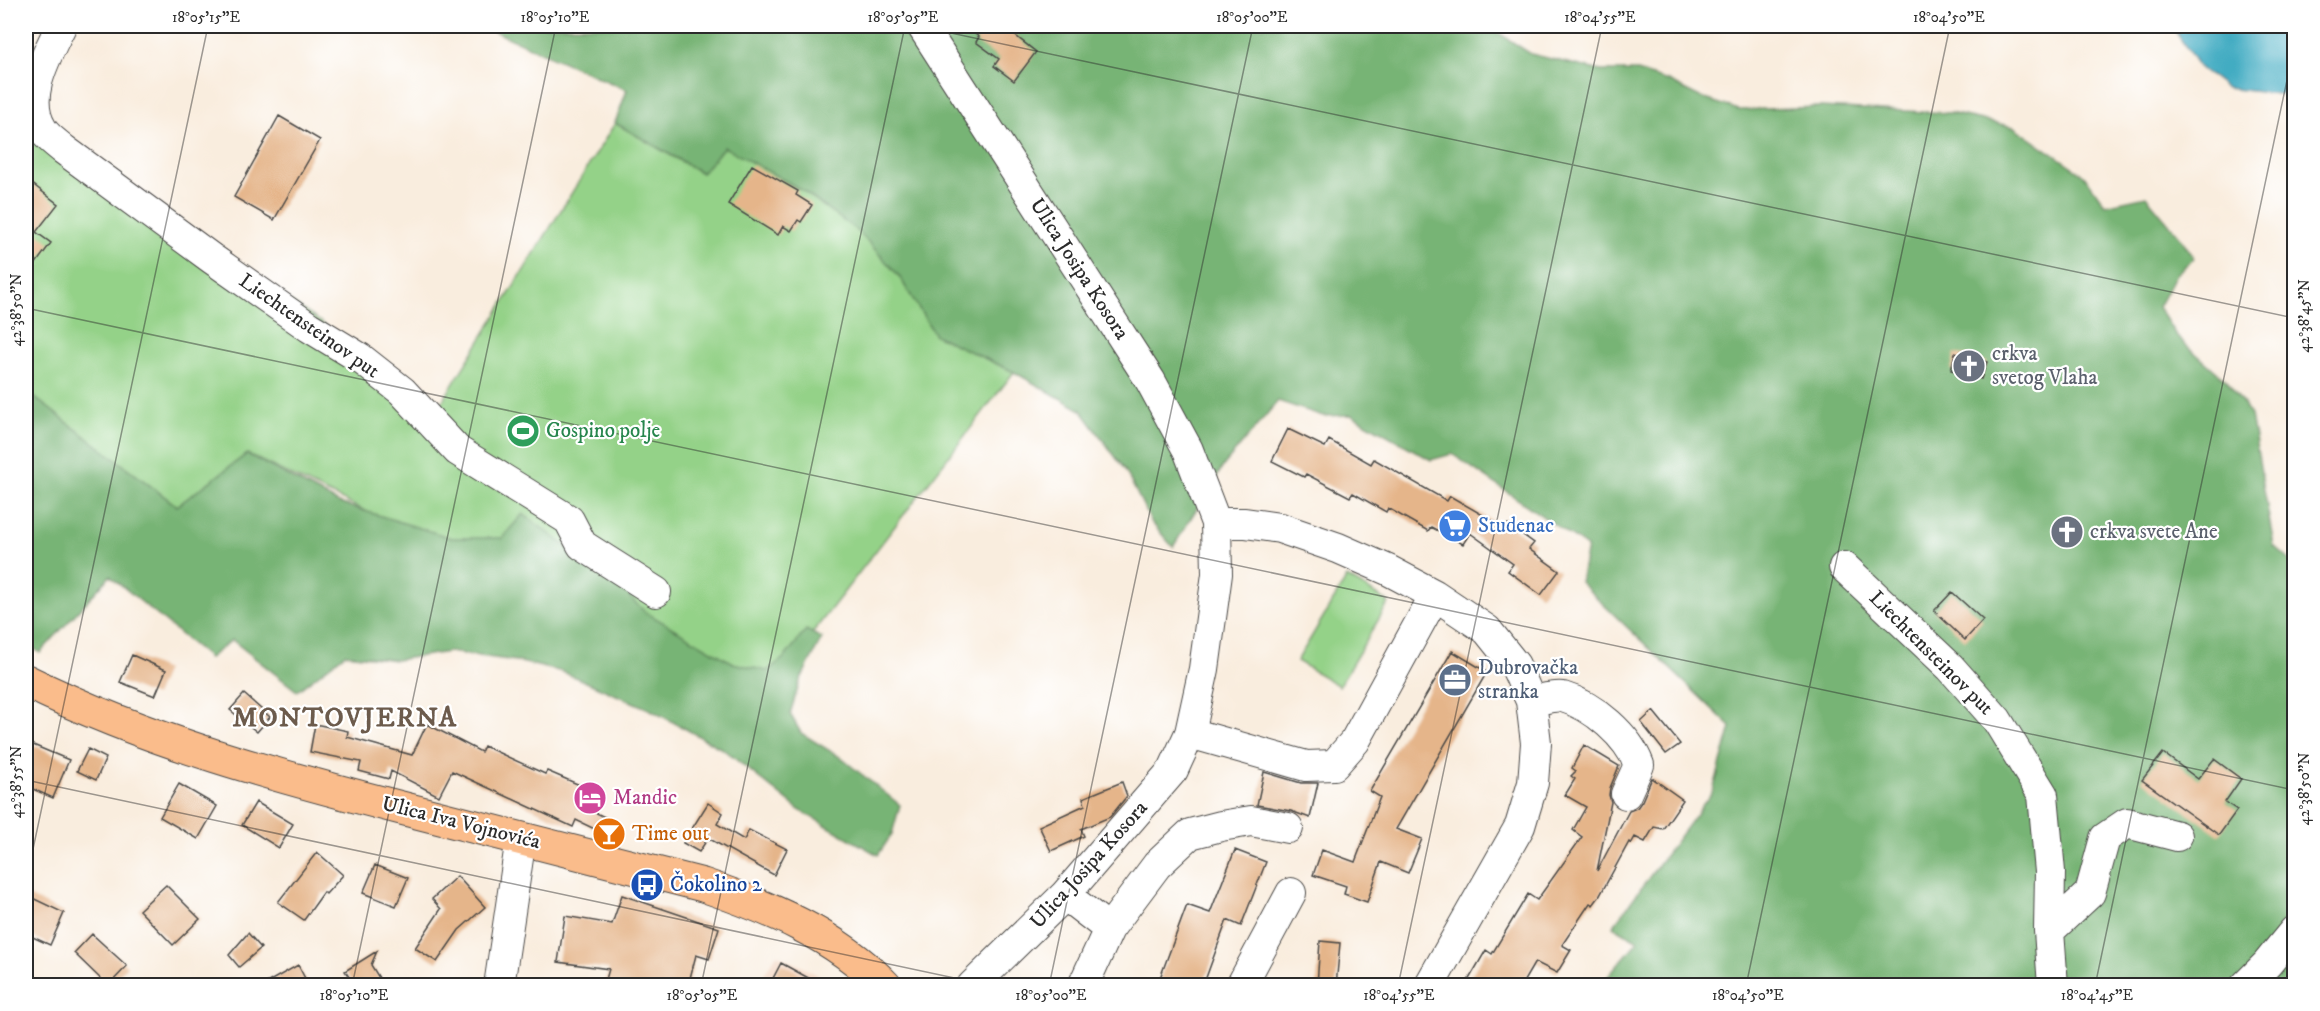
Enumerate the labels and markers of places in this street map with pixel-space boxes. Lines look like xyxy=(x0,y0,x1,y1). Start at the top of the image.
place label: crkva svetog Vlaha xyxy=(1992,341,2097,391)
church icon: crkva svetog Vlaha xyxy=(1951,348,1987,384)
sports icon: Gospino polje xyxy=(505,413,541,449)
place label: Gospino polje xyxy=(546,418,661,444)
supermarket icon: Studenac xyxy=(1437,508,1473,544)
place label: Studenac xyxy=(1478,513,1554,539)
church icon: crkva svete Ane xyxy=(2049,514,2085,550)
place label: crkva svete Ane xyxy=(2090,519,2218,545)
place label: Dubrovačka stranka xyxy=(1478,655,1578,705)
office icon: Dubrovačka stranka xyxy=(1437,662,1473,698)
hotel icon: Mandic xyxy=(572,780,608,816)
place label: Mandic xyxy=(613,785,677,811)
bar icon: Time out xyxy=(591,816,627,852)
place label: Time out xyxy=(632,821,709,847)
bus stop icon: Čokolino 2 xyxy=(629,867,665,903)
place label: Čokolino 2 xyxy=(670,870,763,898)

